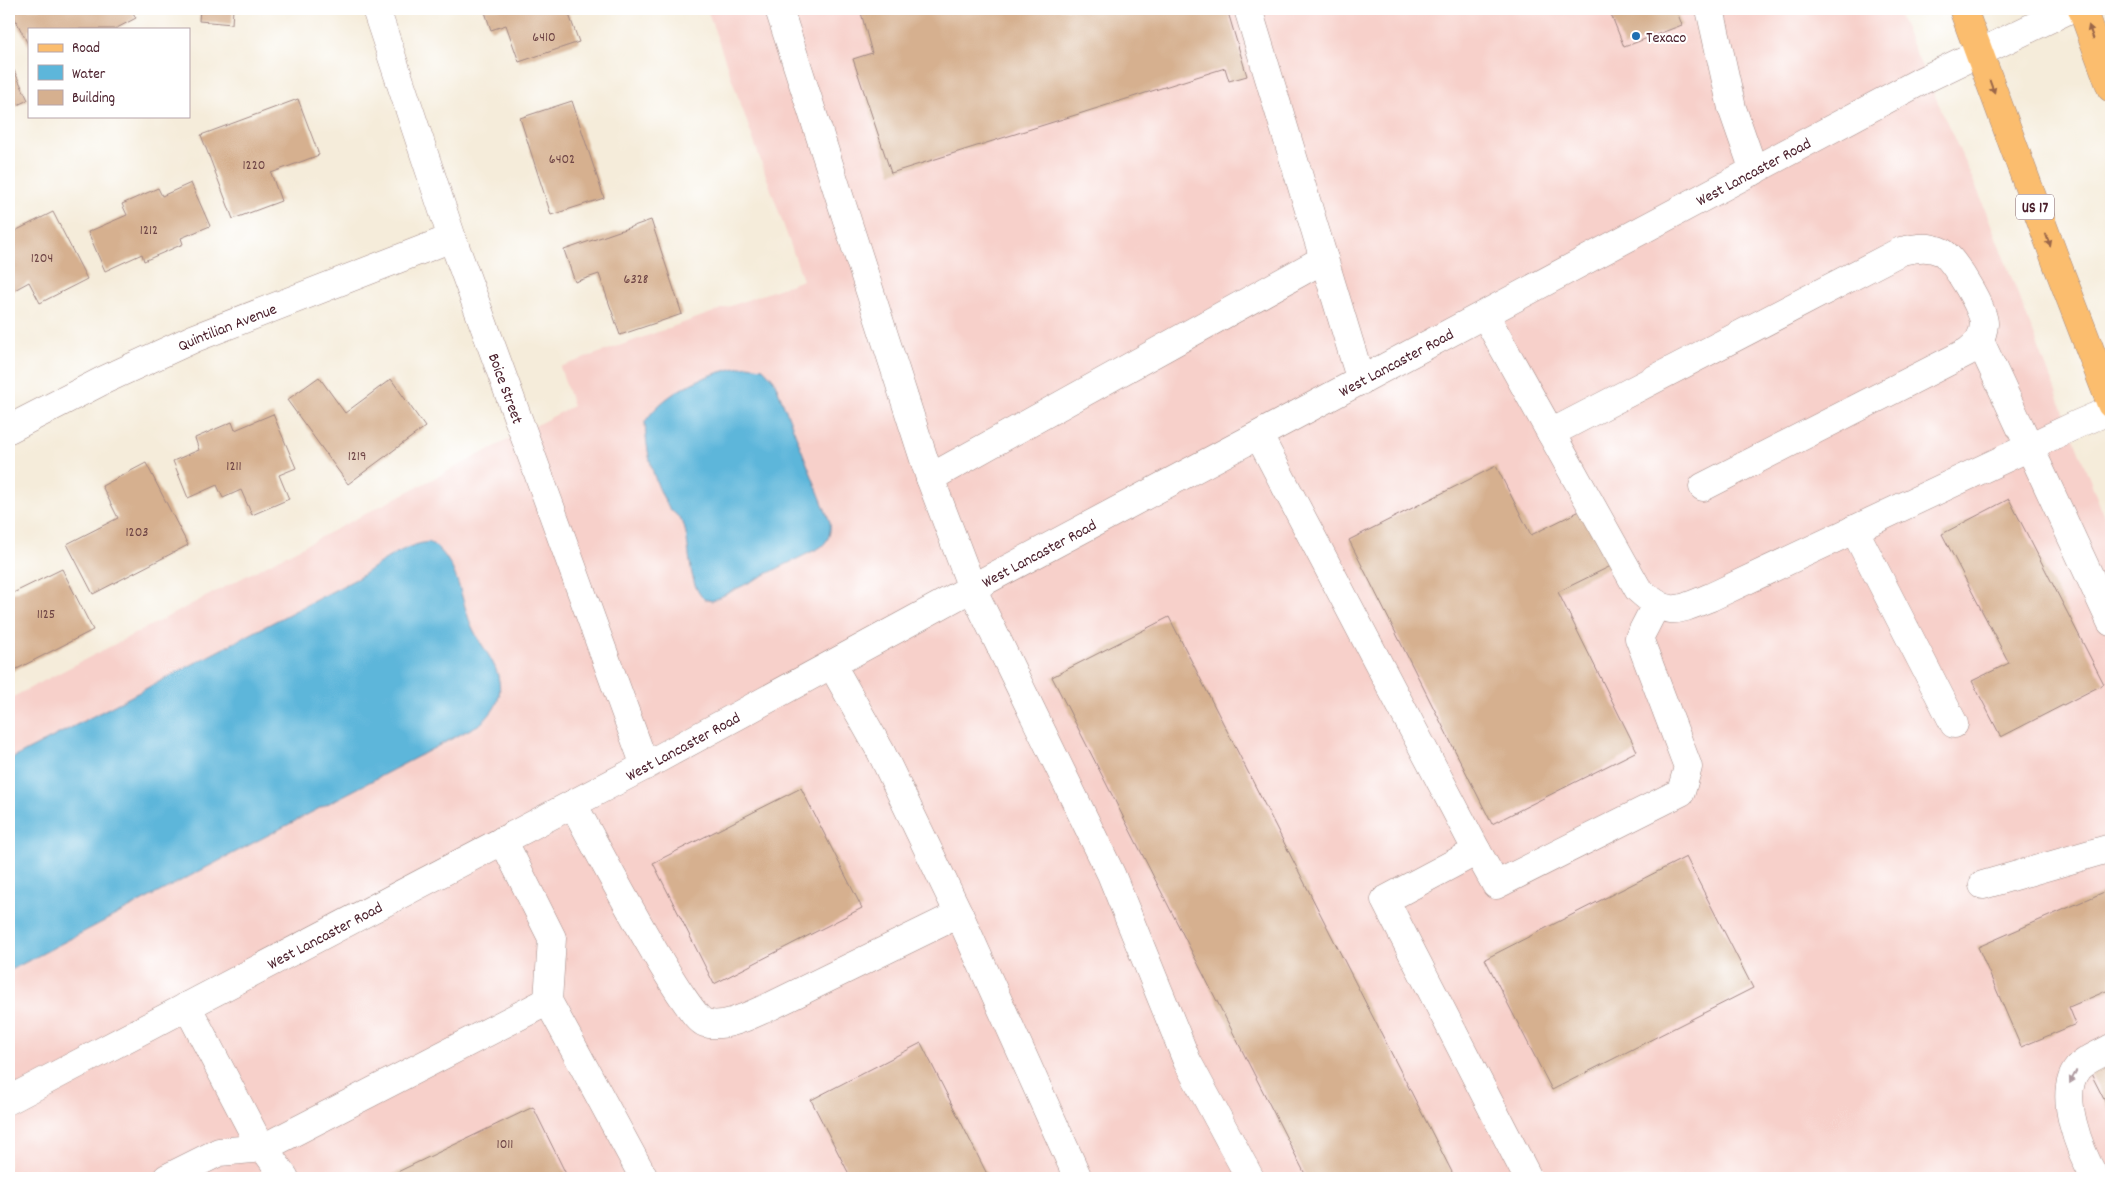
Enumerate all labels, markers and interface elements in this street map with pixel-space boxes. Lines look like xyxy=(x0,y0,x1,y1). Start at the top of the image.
one-way arrow xyxy=(2087,24,2095,39)
place label: Texaco xyxy=(1646,27,1686,50)
legend xyxy=(28,28,190,118)
house number: 6410 xyxy=(532,28,556,48)
marker: Texaco xyxy=(1630,30,1642,42)
text: Road xyxy=(72,38,100,60)
text: Water xyxy=(72,64,106,86)
one-way arrow xyxy=(1989,80,1996,95)
text: Building xyxy=(72,88,115,110)
street label: West Lancaster Road xyxy=(1693,133,1816,213)
house number: 6402 xyxy=(549,150,575,170)
house number: 1220 xyxy=(243,156,265,176)
road number: US 17 xyxy=(2016,194,2054,220)
house number: 1212 xyxy=(140,221,158,241)
one-way arrow xyxy=(2044,233,2052,248)
house number: 1204 xyxy=(31,249,53,269)
house number: 6328 xyxy=(624,270,649,290)
street label: Quintilian Avenue xyxy=(175,298,280,358)
street label: West Lancaster Road xyxy=(1335,324,1458,404)
street label: Boice Street xyxy=(481,350,528,428)
house number: 1219 xyxy=(348,447,366,467)
house number: 1211 xyxy=(226,457,242,477)
street label: West Lancaster Road xyxy=(978,515,1101,595)
house number: 1203 xyxy=(125,523,149,543)
house number: 1125 xyxy=(37,605,55,625)
street label: West Lancaster Road xyxy=(622,707,745,788)
street label: West Lancaster Road xyxy=(264,897,387,976)
one-way arrow xyxy=(2069,1070,2077,1084)
house number: 1011 xyxy=(497,1135,513,1155)

